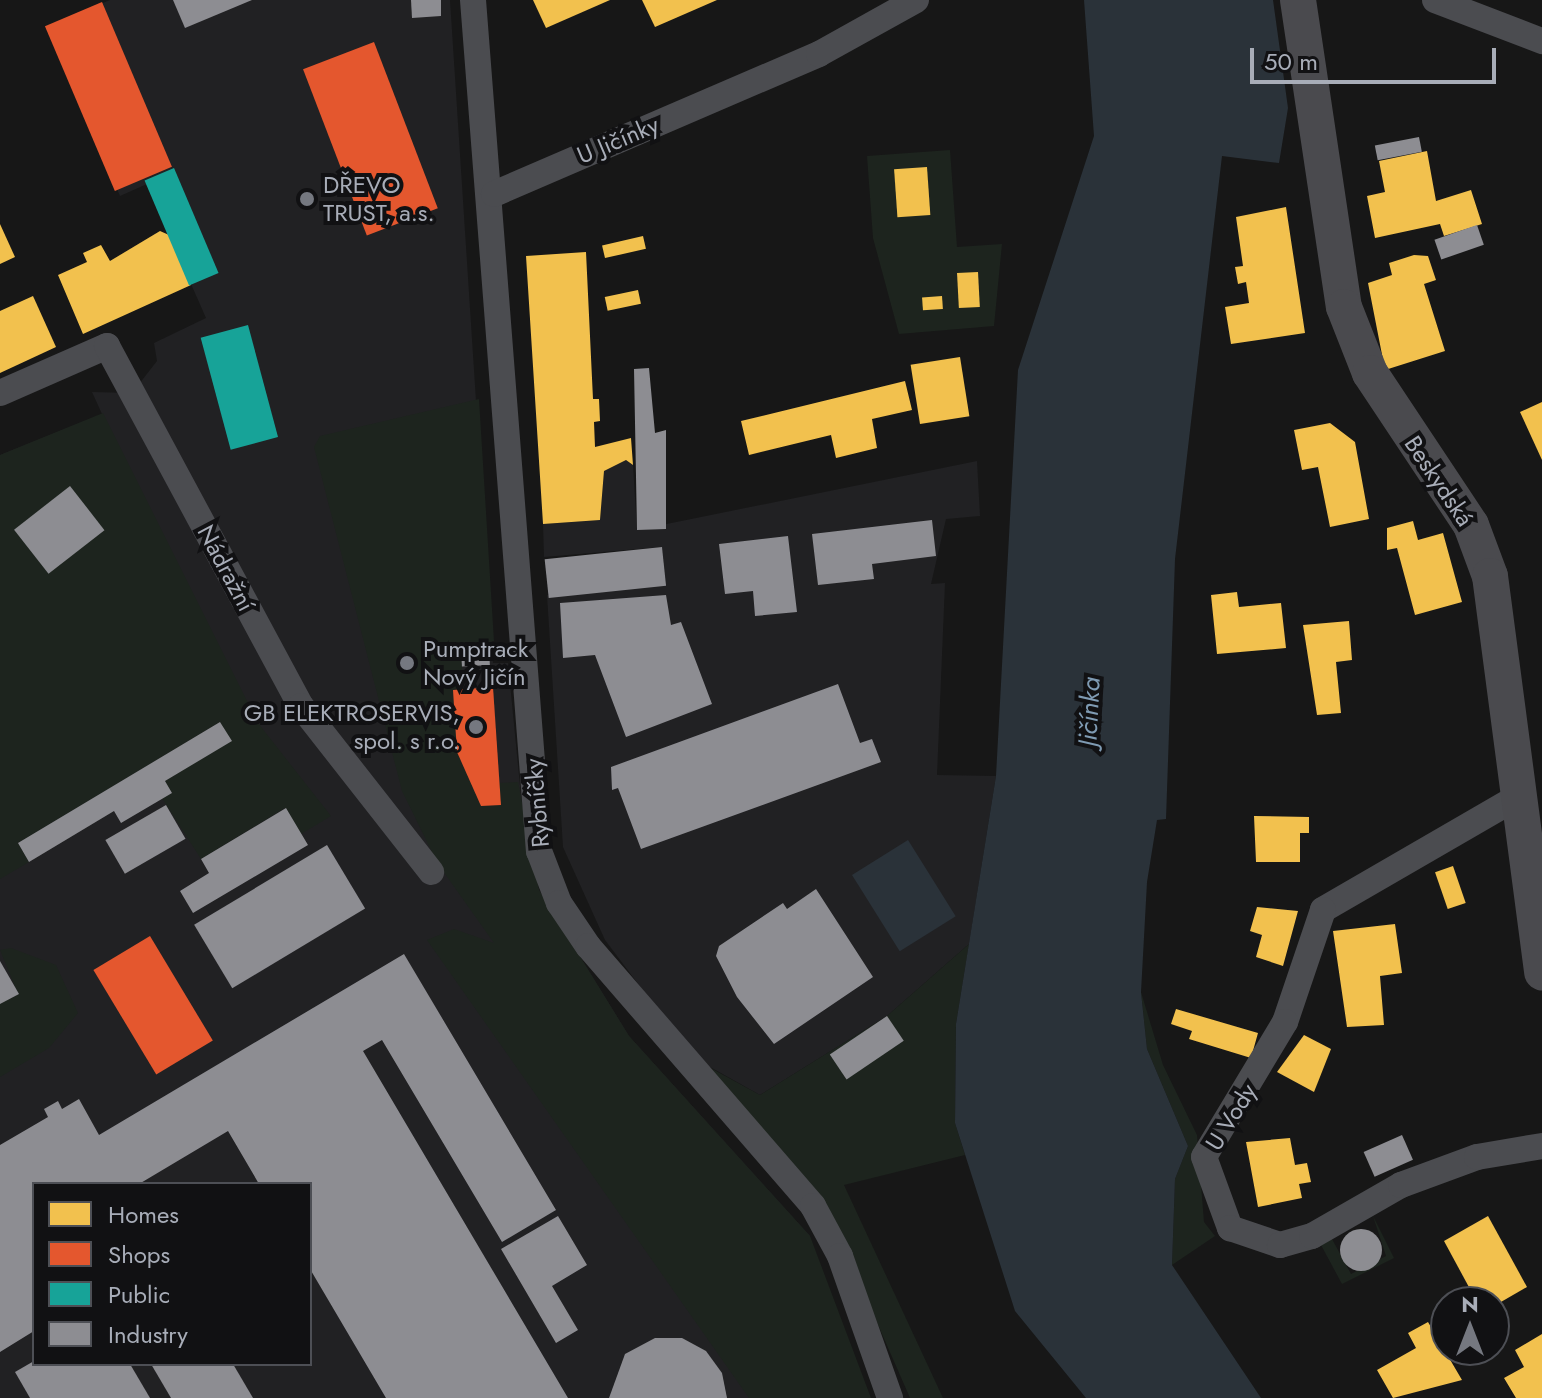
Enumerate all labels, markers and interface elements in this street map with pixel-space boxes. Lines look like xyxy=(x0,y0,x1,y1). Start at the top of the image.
scale bar xyxy=(1254,32,1500,82)
text: 50 m xyxy=(1264,44,1318,79)
street label: U Jičínky xyxy=(573,110,663,170)
place label: DŘEVO TRUST, a.s. xyxy=(323,171,435,227)
marker: DŘEVO TRUST, a.s. xyxy=(298,190,316,208)
street label: Beskydská xyxy=(1398,430,1480,532)
street label: Nádražní xyxy=(191,520,261,616)
place label: Pumptrack Nový Jičín xyxy=(423,635,528,691)
marker: Pumptrack Nový Jičín xyxy=(398,654,416,672)
water label: Jičínka xyxy=(1073,676,1107,748)
place label: GB ELEKTROSERVIS, spol. s r.o. xyxy=(244,699,460,755)
marker: GB ELEKTROSERVIS, spol. s r.o. xyxy=(467,718,485,736)
street label: Rybníčky xyxy=(519,757,555,849)
street label: U Vody xyxy=(1199,1078,1263,1156)
legend xyxy=(32,1182,312,1366)
text: Homes xyxy=(108,1197,179,1232)
text: Shops xyxy=(108,1237,170,1272)
text: Public xyxy=(108,1277,170,1312)
north arrow xyxy=(1430,1286,1510,1366)
text: N xyxy=(1461,1288,1479,1320)
text: Industry xyxy=(108,1317,188,1352)

